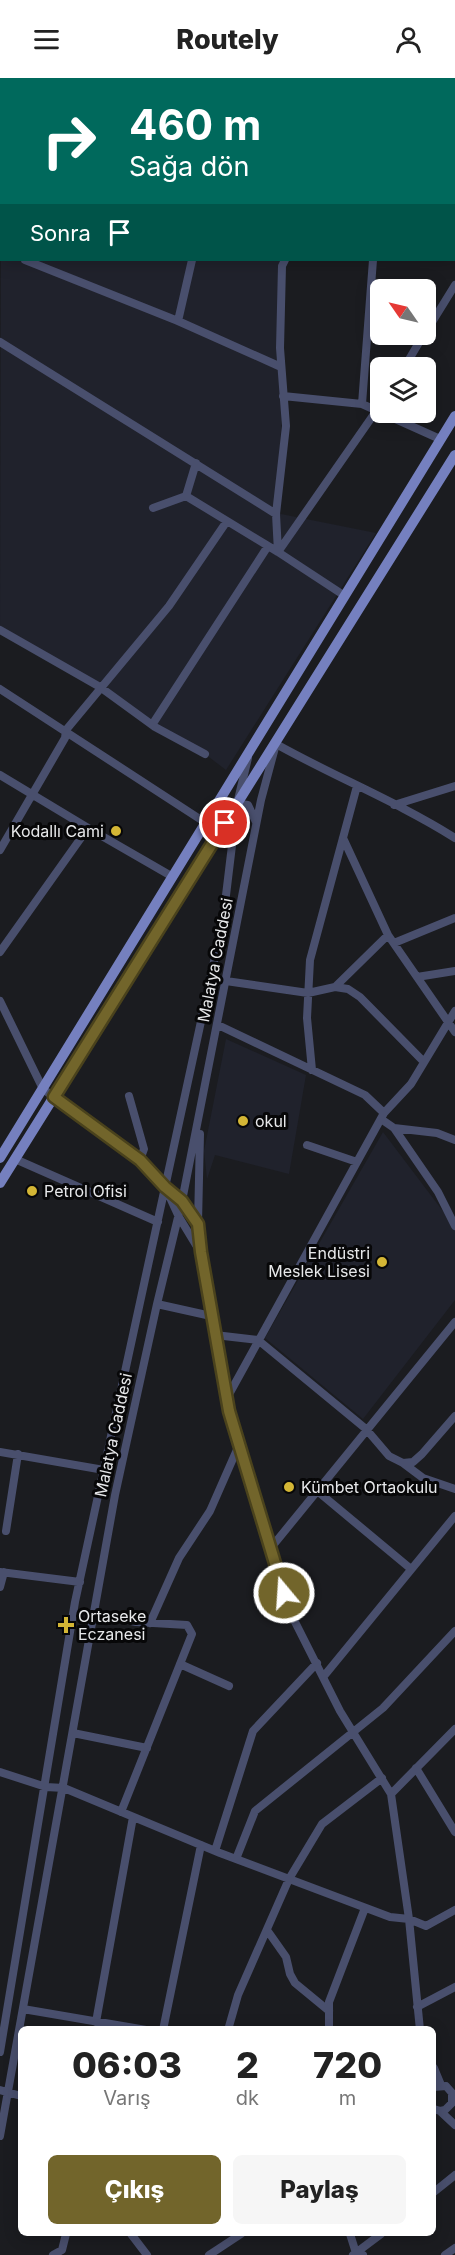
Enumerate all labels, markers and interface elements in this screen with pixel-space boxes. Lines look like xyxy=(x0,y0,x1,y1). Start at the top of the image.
icon: menu xyxy=(30,23,63,56)
text: Routely xyxy=(176,23,279,56)
icon: person xyxy=(392,23,425,56)
text: 460 m xyxy=(129,99,261,150)
icon: right xyxy=(30,102,108,180)
text: Sağa dön xyxy=(129,150,249,183)
icon: arrive xyxy=(103,216,136,249)
text: Sonra xyxy=(30,220,91,246)
north arrow xyxy=(370,279,436,345)
map controls xyxy=(370,279,436,423)
button: layers xyxy=(370,357,436,423)
pin xyxy=(199,797,250,848)
icon: arrive xyxy=(208,806,241,839)
place label: Kodallı Cami xyxy=(11,821,104,841)
marker: Kodallı Cami xyxy=(109,824,123,838)
street label: Malatya Caddesi xyxy=(193,896,237,1024)
place label: okul xyxy=(255,1111,287,1131)
marker: okul xyxy=(236,1114,250,1128)
place label: Petrol Ofisi xyxy=(44,1181,127,1201)
marker: Petrol Ofisi xyxy=(25,1184,39,1198)
place label: Endüstri Meslek Lisesi xyxy=(268,1243,370,1281)
marker: Endüstri Meslek Lisesi xyxy=(375,1255,389,1269)
street label: Malatya Caddesi xyxy=(90,1371,136,1499)
place label: Kümbet Ortaokulu xyxy=(301,1477,438,1497)
marker: Kümbet Ortaokulu xyxy=(282,1480,296,1494)
position arrow xyxy=(252,1561,316,1625)
place label: Ortaseke Eczanesi xyxy=(78,1606,146,1644)
marker: Ortaseke Eczanesi xyxy=(59,1618,73,1632)
text: 06:03 xyxy=(72,2043,182,2087)
text: 2 xyxy=(236,2043,259,2087)
text: 720 xyxy=(313,2043,382,2087)
text: Varış xyxy=(103,2086,151,2110)
text: dk xyxy=(236,2086,259,2110)
text: m xyxy=(339,2086,356,2110)
button: Çıkış xyxy=(48,2155,221,2224)
button: Paylaş xyxy=(233,2155,406,2224)

